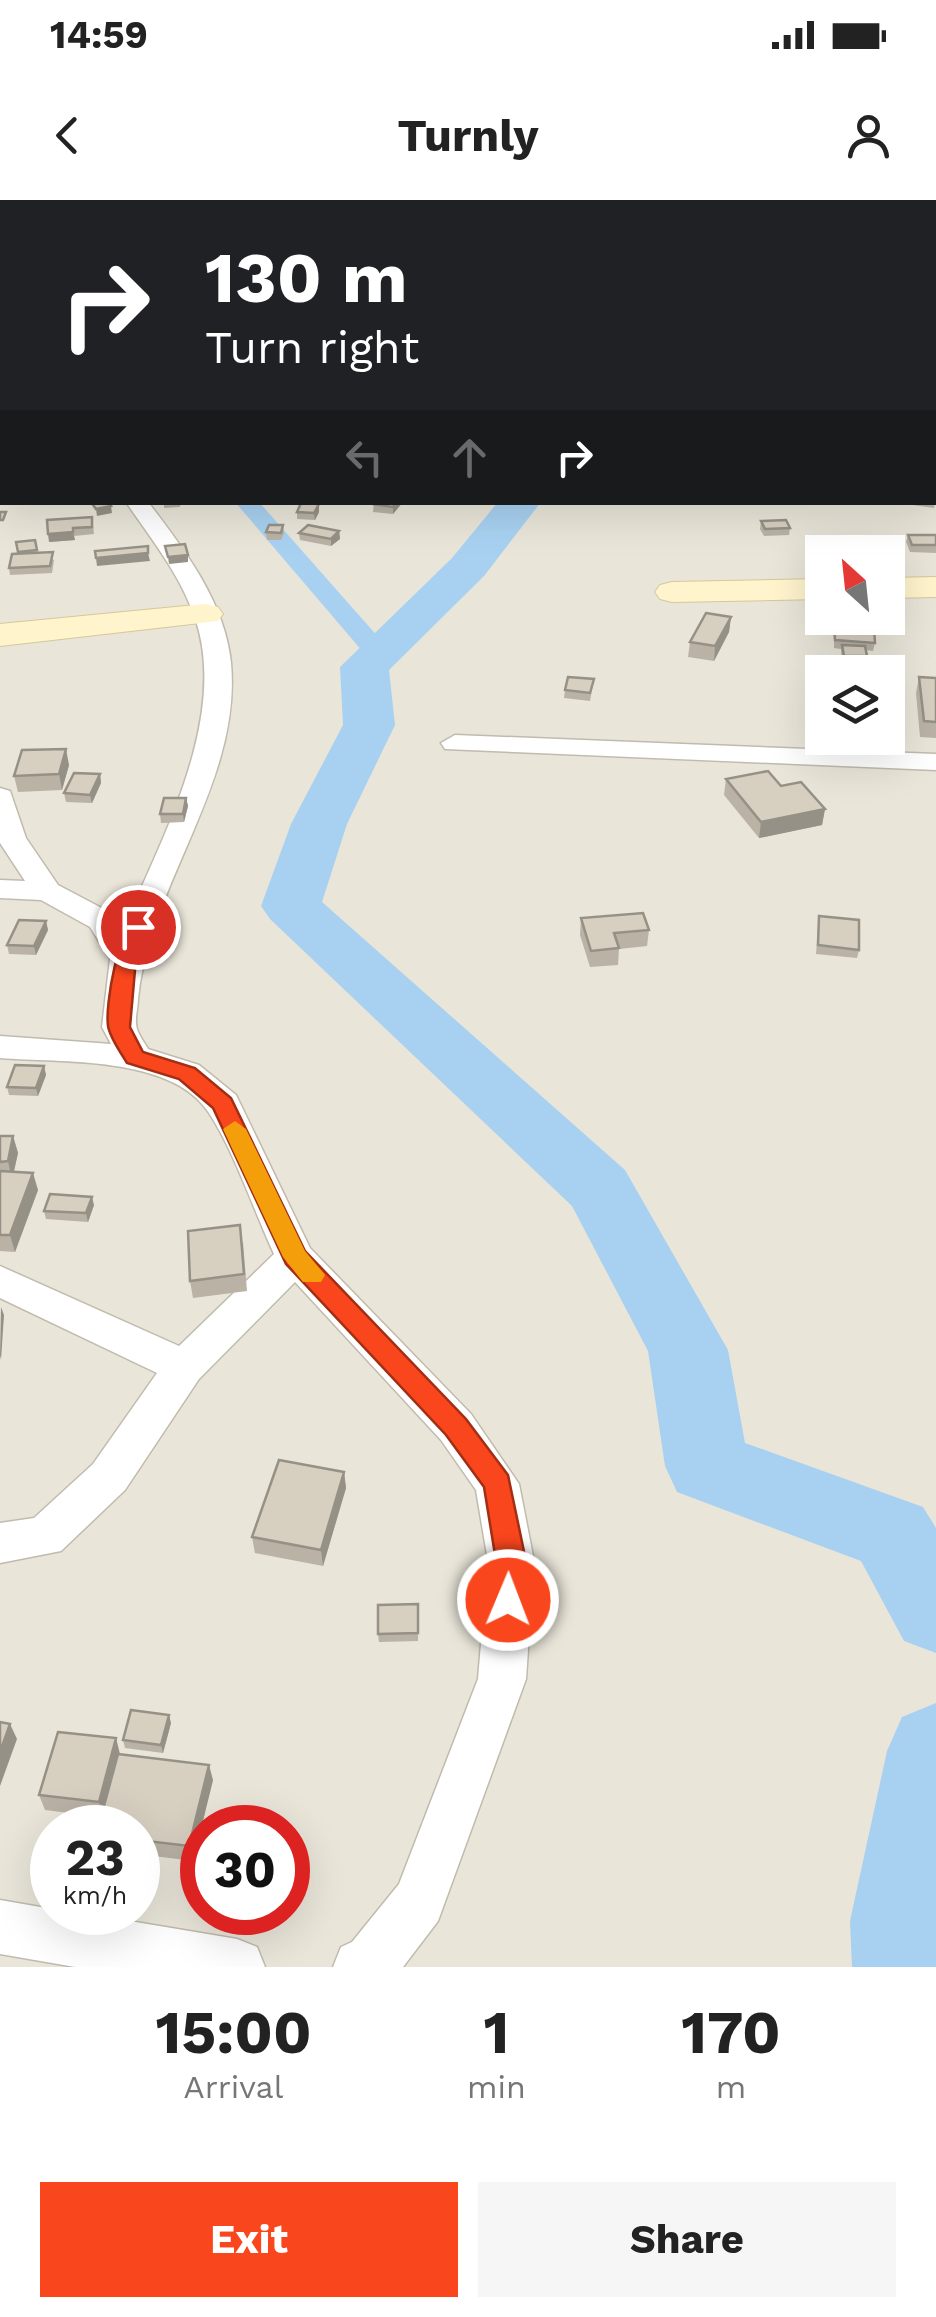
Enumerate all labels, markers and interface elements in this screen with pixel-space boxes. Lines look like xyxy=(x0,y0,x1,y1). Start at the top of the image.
text: 14:59 xyxy=(50,13,148,57)
icon: back xyxy=(40,108,95,163)
icon: person xyxy=(841,108,896,163)
text: Turnly xyxy=(397,109,539,162)
text: 130 m xyxy=(205,237,408,319)
icon: right xyxy=(40,240,170,370)
text: Turn right xyxy=(205,321,419,374)
icon: left xyxy=(337,430,392,485)
icon: ahead xyxy=(442,430,497,485)
icon: right xyxy=(547,430,602,485)
north arrow xyxy=(805,535,905,635)
map controls xyxy=(805,535,905,755)
button: layers xyxy=(805,655,905,755)
pin xyxy=(96,885,181,970)
icon: arrive xyxy=(111,900,166,955)
position arrow xyxy=(456,1548,560,1652)
speed limit sign: 30 xyxy=(180,1805,310,1935)
text: 23 xyxy=(65,1828,125,1887)
text: km/h xyxy=(63,1881,127,1910)
text: 15:00 xyxy=(155,1997,312,2068)
text: 1 xyxy=(483,1997,509,2068)
text: 170 xyxy=(681,1997,781,2068)
text: Arrival xyxy=(184,2068,283,2106)
text: min xyxy=(467,2068,526,2106)
text: m xyxy=(716,2068,746,2106)
button: Exit xyxy=(40,2182,458,2297)
button: Share xyxy=(478,2182,896,2297)

